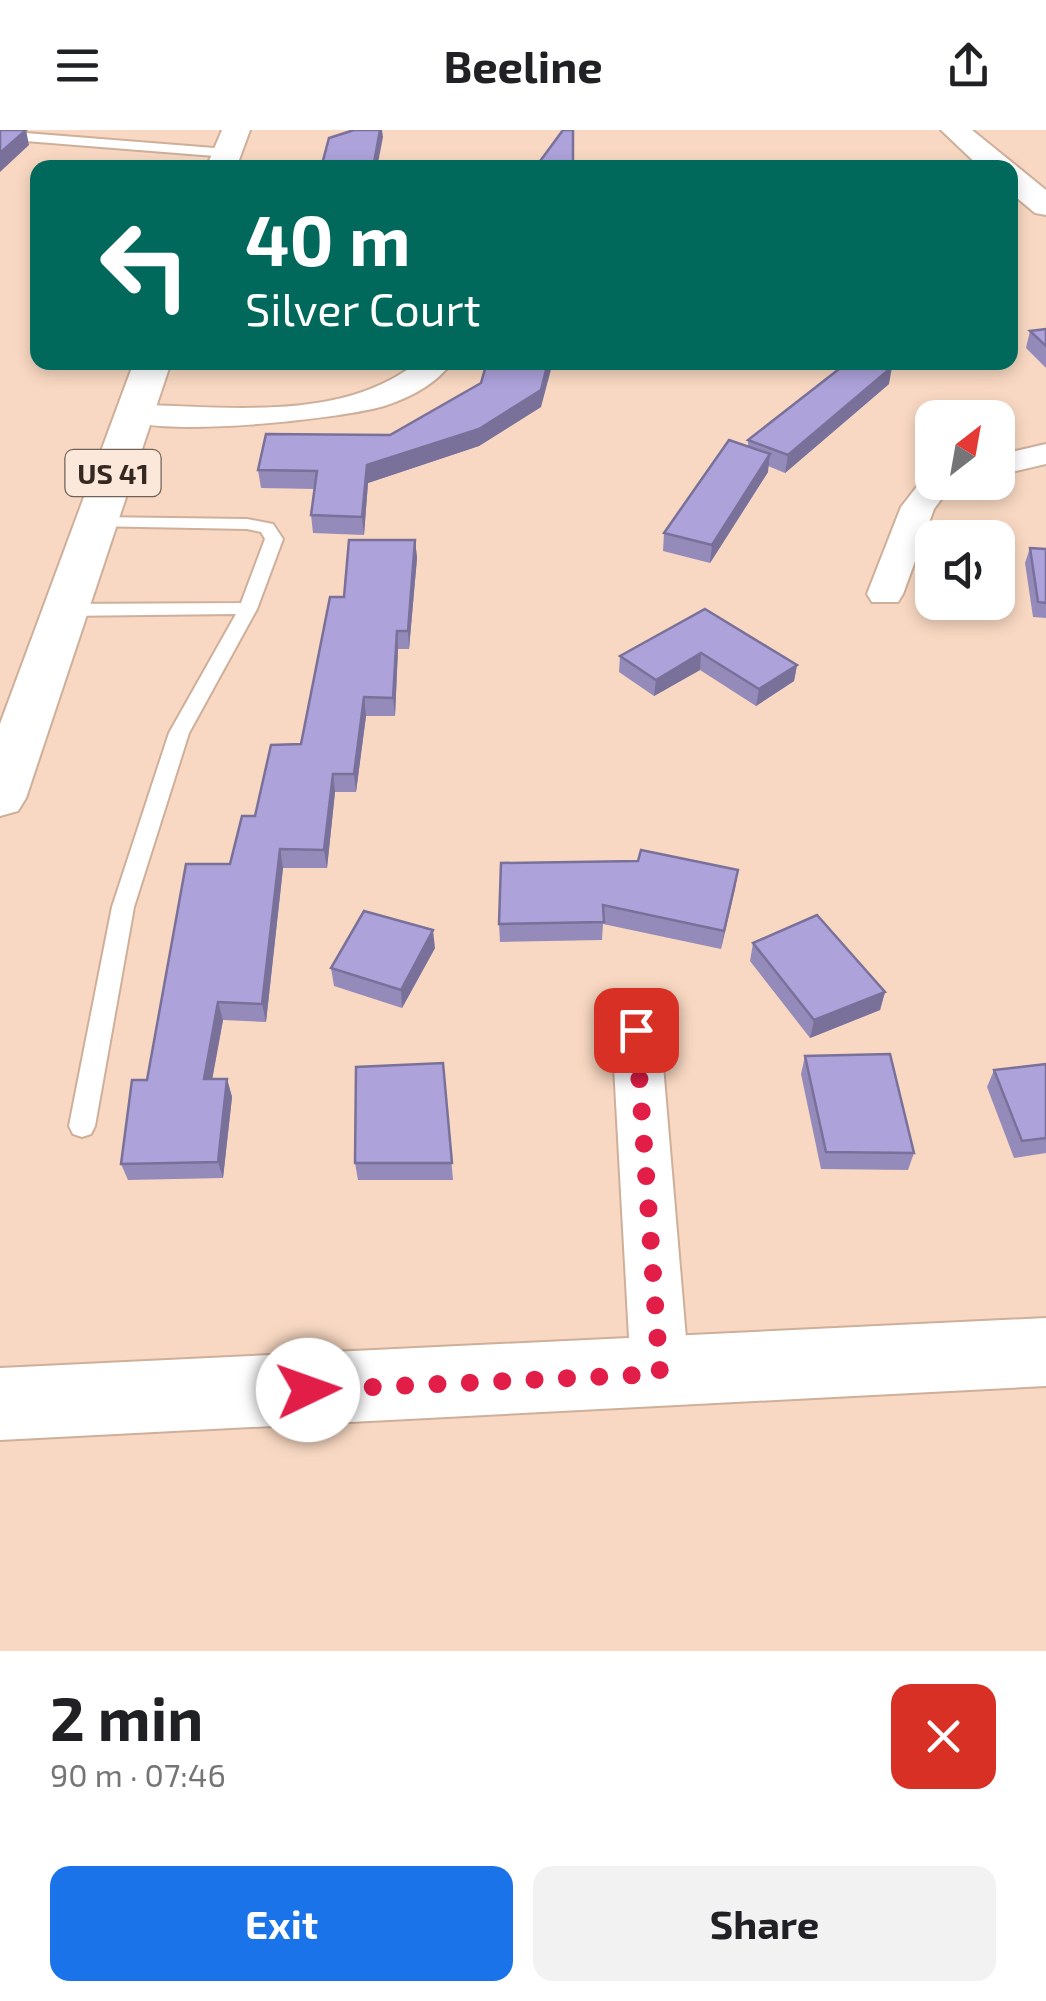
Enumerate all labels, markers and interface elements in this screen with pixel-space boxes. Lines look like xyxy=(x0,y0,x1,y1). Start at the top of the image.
icon: menu xyxy=(50,38,105,93)
text: Beeline xyxy=(443,38,603,92)
icon: share xyxy=(941,38,996,93)
text: 40 m xyxy=(245,196,411,280)
icon: left xyxy=(80,200,210,330)
text: Silver Court xyxy=(245,281,481,335)
north arrow xyxy=(915,400,1015,500)
map controls xyxy=(915,400,1015,620)
road number: US 41 xyxy=(66,450,160,496)
button: sound xyxy=(915,520,1015,620)
pin xyxy=(594,988,679,1073)
icon: arrive xyxy=(609,1003,664,1058)
position arrow xyxy=(256,1338,360,1442)
text: 2 min xyxy=(50,1681,203,1753)
button: close xyxy=(891,1684,996,1789)
text: 90 m · 07:46 xyxy=(50,1755,226,1793)
button: Exit xyxy=(50,1866,513,1981)
button: Share xyxy=(533,1866,996,1981)

